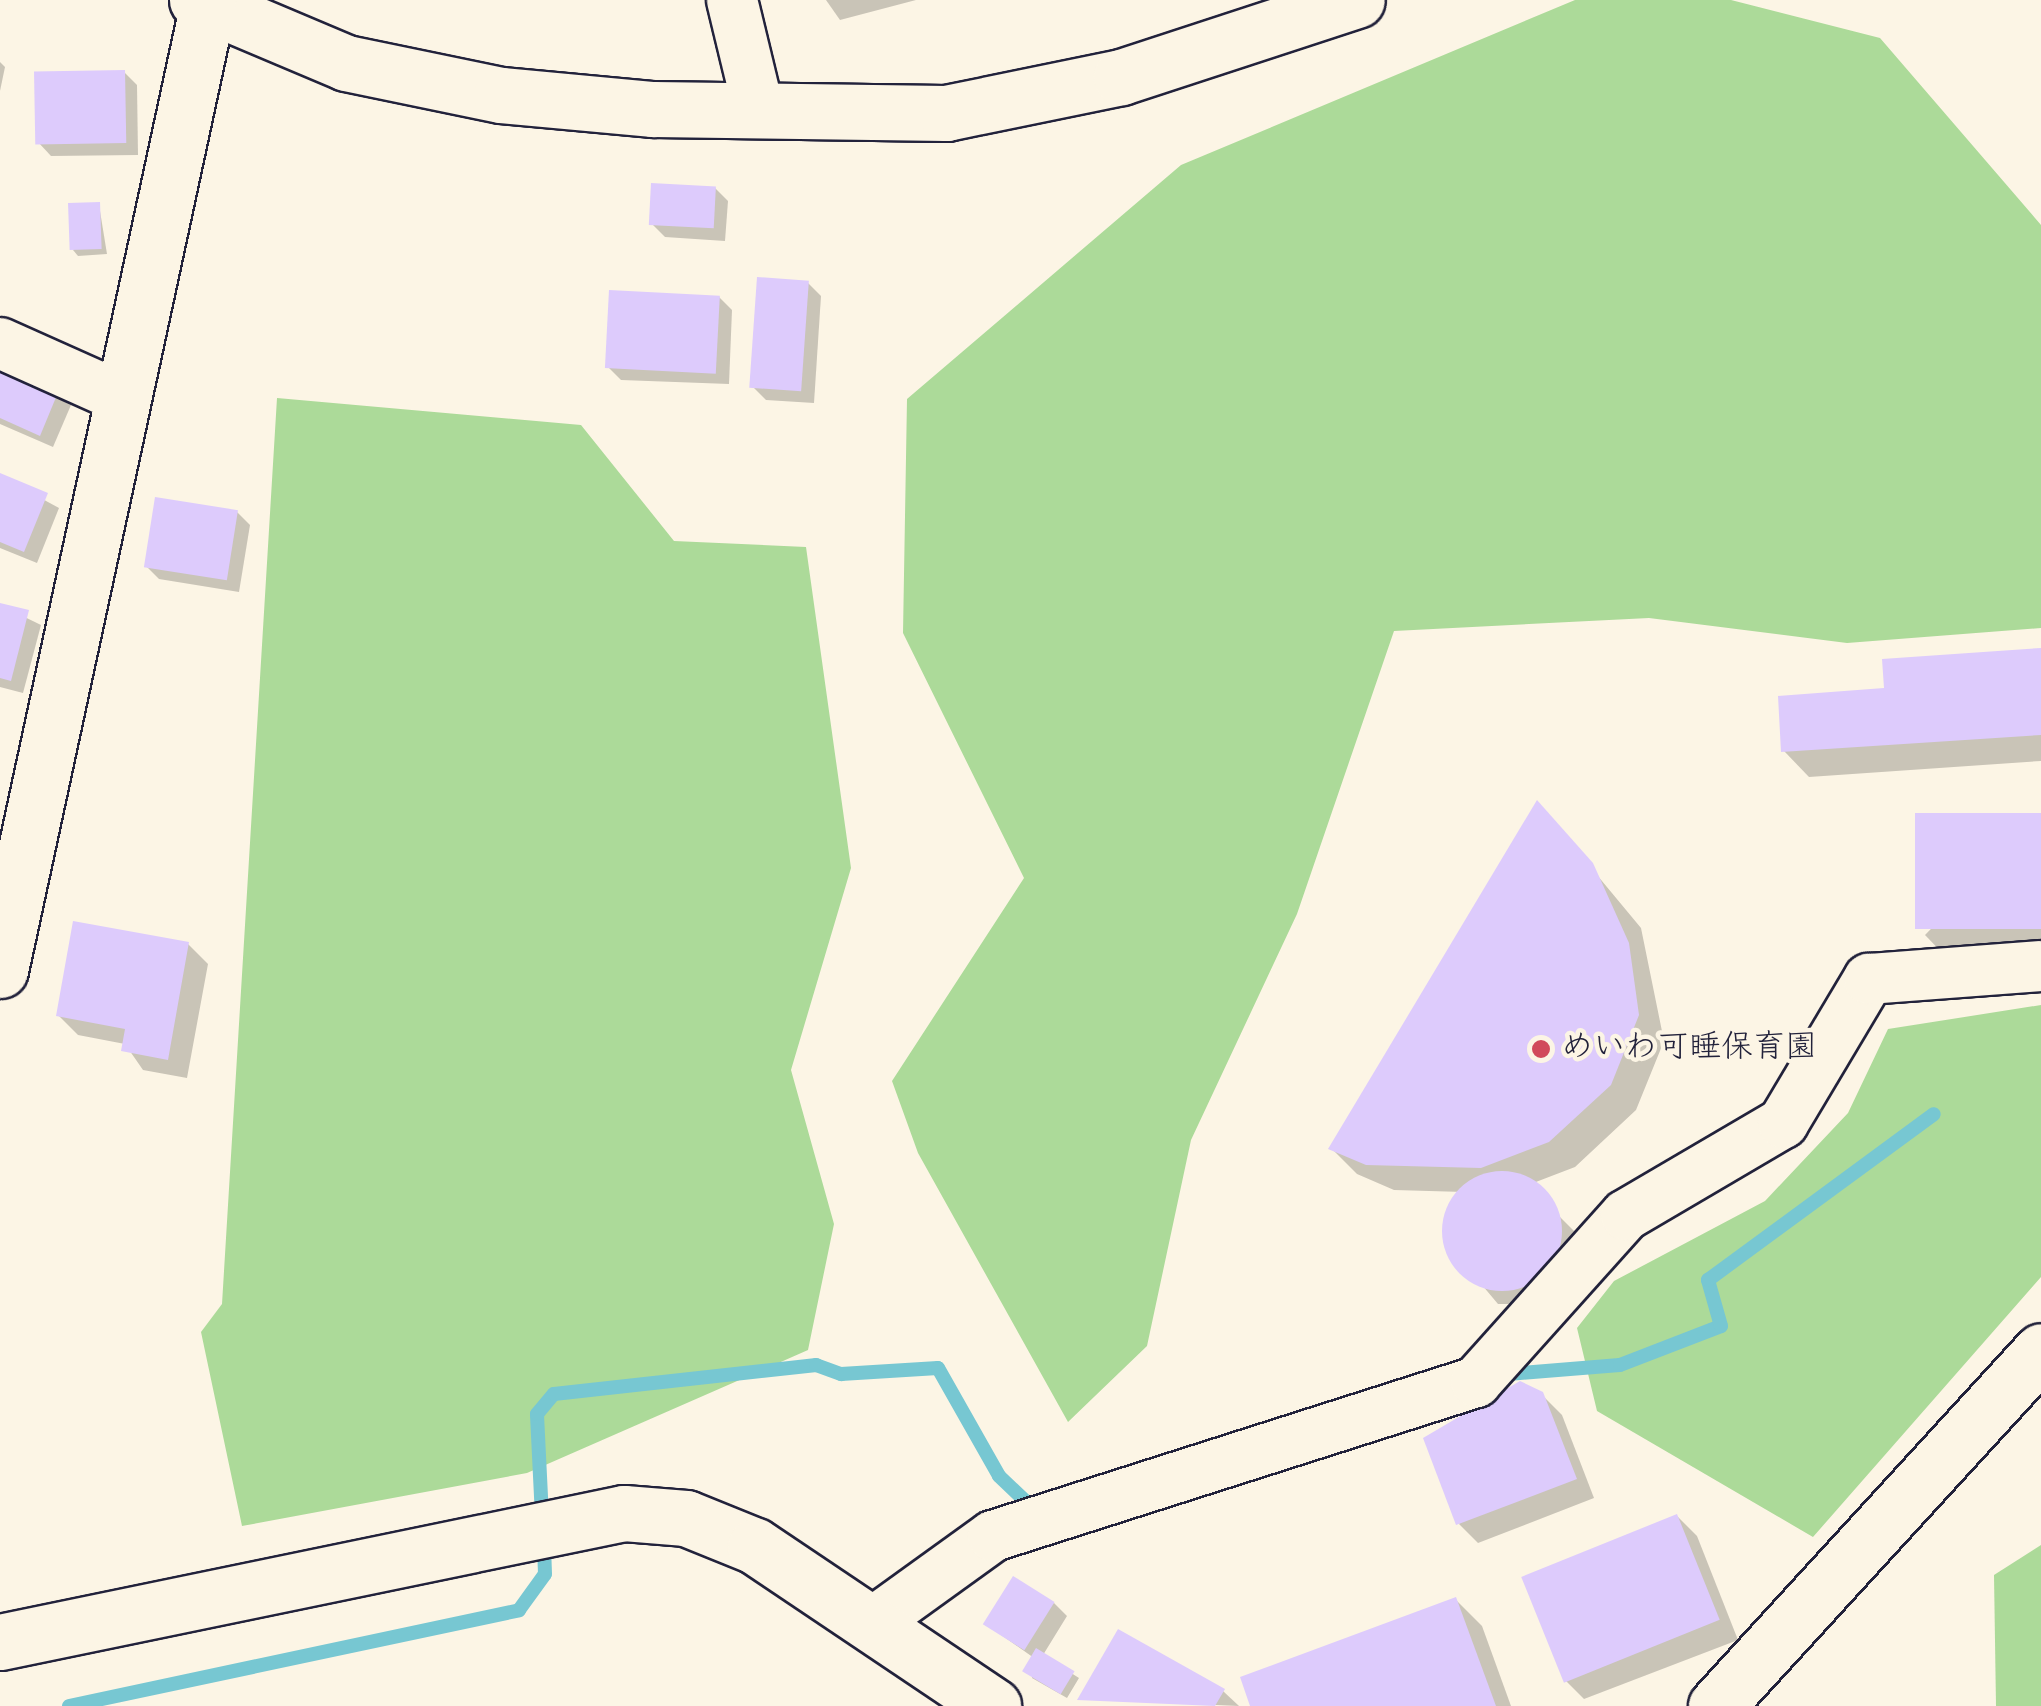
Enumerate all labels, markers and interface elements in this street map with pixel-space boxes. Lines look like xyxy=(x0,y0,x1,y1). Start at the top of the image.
place label: めいわ可睡保育園 xyxy=(1561,1030,1817,1068)
marker: めいわ可睡保育園 xyxy=(1530,1038,1552,1060)

